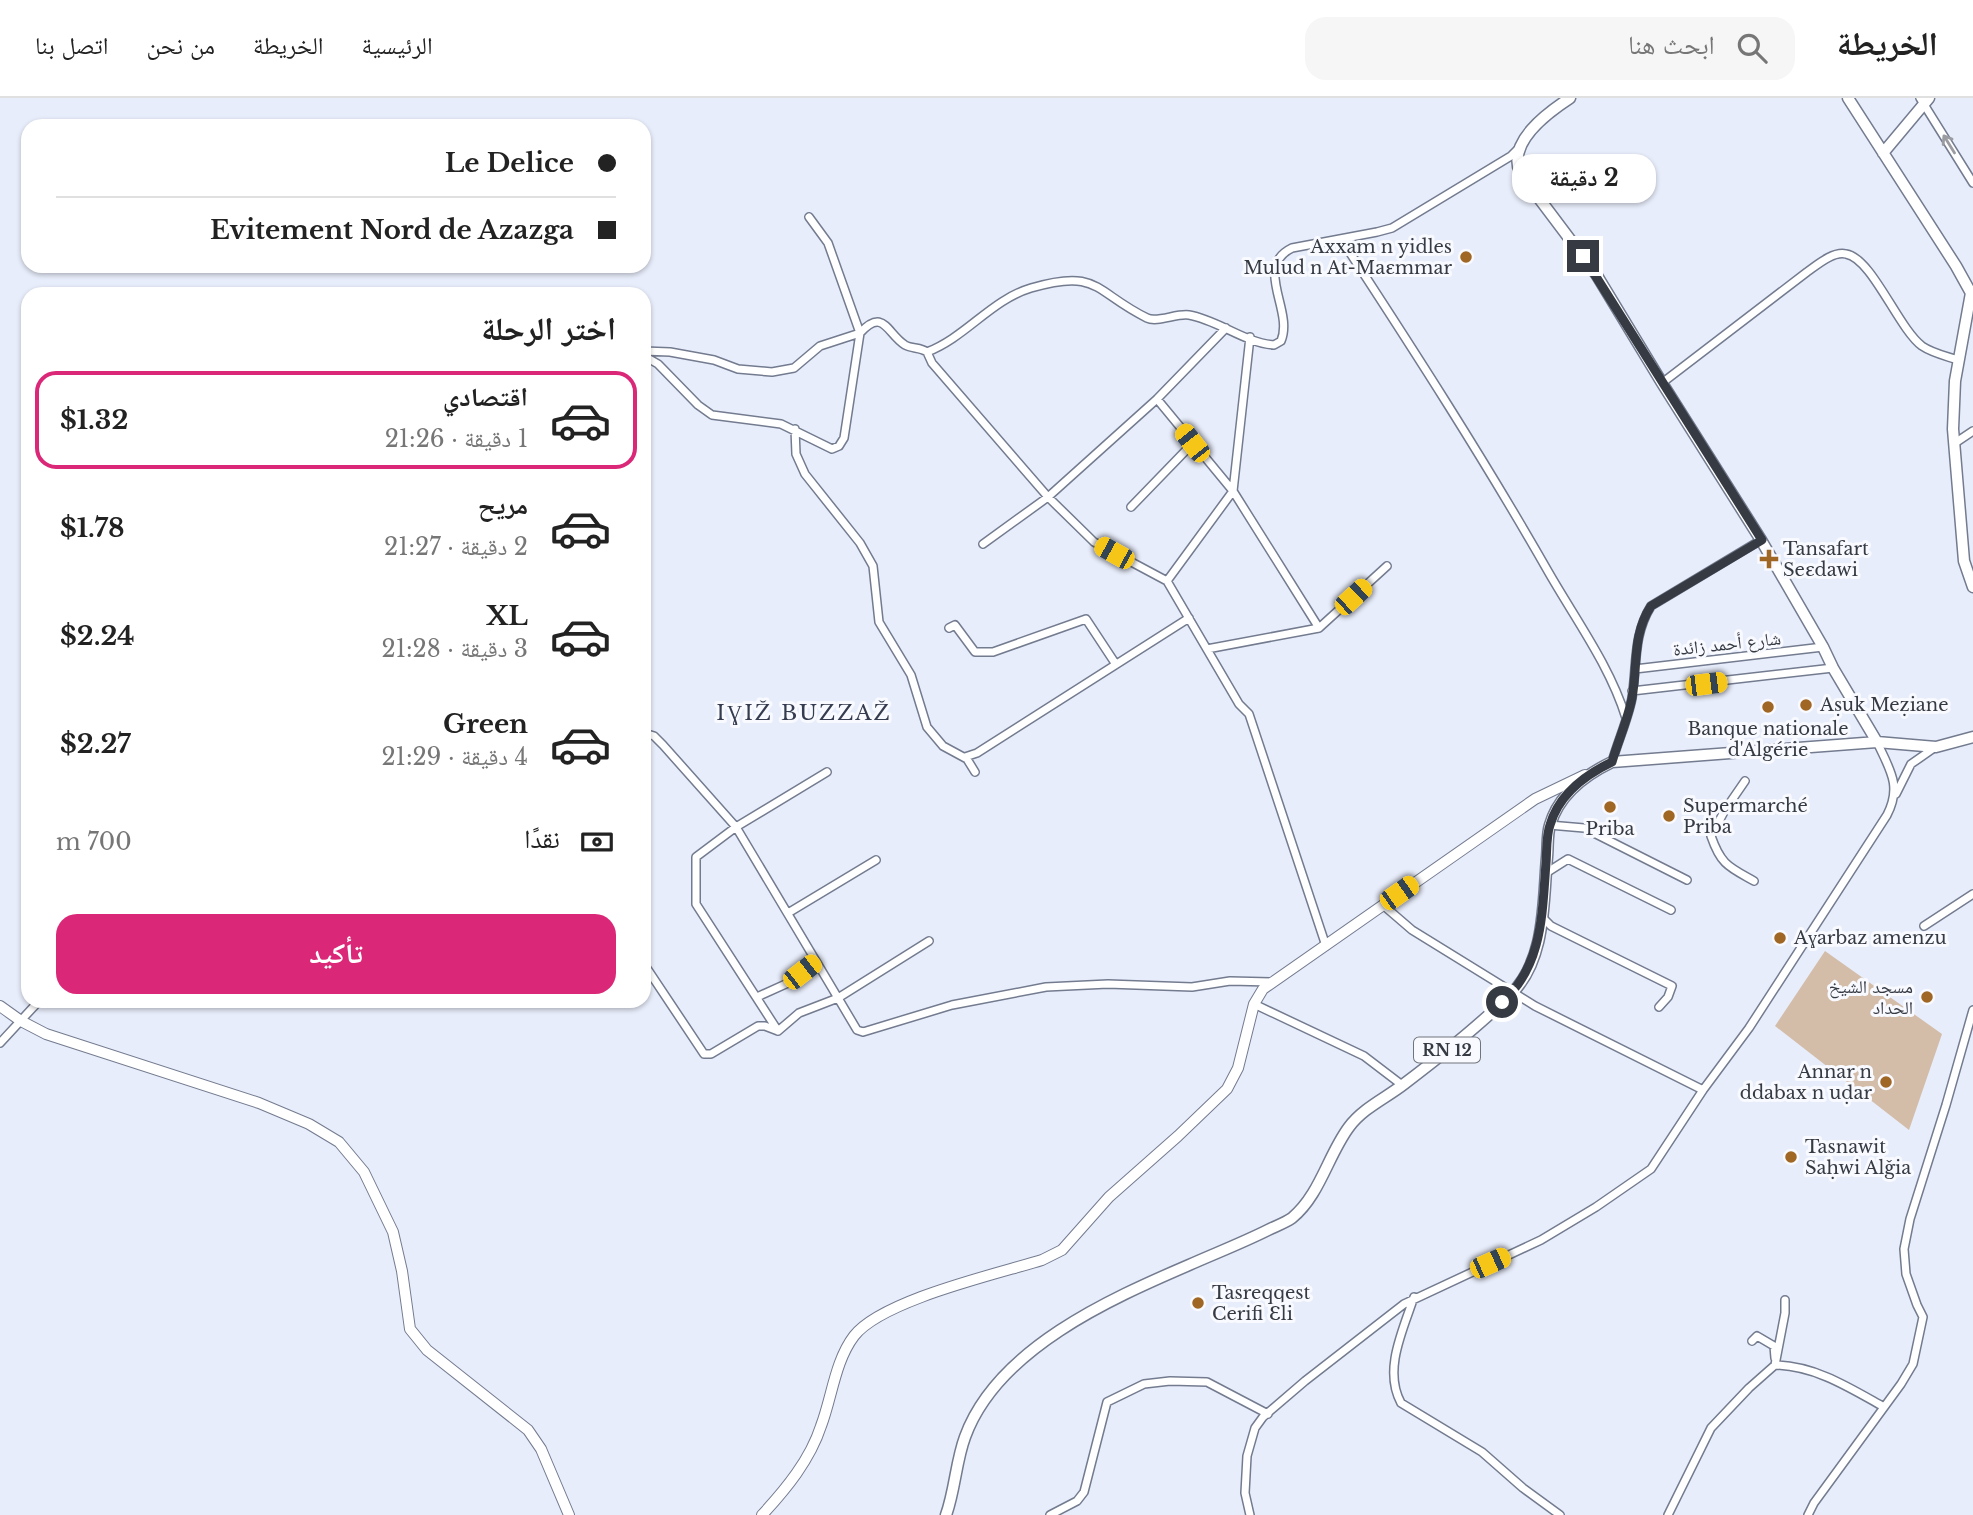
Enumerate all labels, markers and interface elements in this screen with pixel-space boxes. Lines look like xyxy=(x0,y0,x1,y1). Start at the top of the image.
search box xyxy=(1305,17,1795,80)
text: الخريطة xyxy=(1837,23,1938,64)
text: ابحث هنا xyxy=(1628,29,1715,61)
icon: search xyxy=(1733,29,1771,67)
text: اتصل بنا xyxy=(35,31,108,60)
text: من نحن xyxy=(146,31,215,60)
text: الخريطة xyxy=(253,31,324,60)
text: الرئيسية xyxy=(362,31,433,60)
one-way arrow xyxy=(1942,134,1956,154)
text: Le Delice xyxy=(445,147,574,179)
callout: 2 دقيقة xyxy=(1511,155,1655,204)
text: 2 دقيقة xyxy=(1549,164,1619,192)
text: Evitement Nord de Azazga xyxy=(210,214,574,246)
place label: Axxam n yidles Mulud n At-Maɛmmar xyxy=(1243,236,1452,279)
route end xyxy=(1567,240,1599,272)
marker: Axxam n yidles Mulud n At-Maɛmmar xyxy=(1458,249,1474,265)
text: اختر الرحلة xyxy=(481,309,616,349)
text: اقتصادي xyxy=(443,381,528,413)
icon: car xyxy=(549,389,612,452)
text: $1.32 xyxy=(60,404,128,436)
car xyxy=(1171,420,1214,466)
text: 1 دقيقة · 21:26 xyxy=(385,425,528,453)
text: مريح xyxy=(478,489,528,521)
icon: car xyxy=(549,497,612,560)
text: $1.78 xyxy=(60,512,124,544)
text: 2 دقيقة · 21:27 xyxy=(384,533,528,561)
car xyxy=(1091,534,1138,572)
place label: Tansafart Seɛdawi xyxy=(1783,538,1869,581)
marker: Tansafart Seɛdawi xyxy=(1761,551,1777,567)
car xyxy=(1331,575,1376,619)
text: XL xyxy=(486,600,528,632)
icon: car xyxy=(549,605,612,668)
text: $2.24 xyxy=(60,620,135,652)
street label: شارع أحمد زائدة xyxy=(1672,627,1782,661)
text: 3 دقيقة · 21:28 xyxy=(382,635,528,663)
car xyxy=(1684,671,1729,697)
place label: Aṣuk Meẓiane xyxy=(1819,694,1948,716)
marker: Aṣuk Meẓiane xyxy=(1798,697,1814,713)
marker: Banque nationale d'Algérie xyxy=(1760,699,1776,715)
district label: IƔIŽ BUZZAŽ xyxy=(716,700,892,726)
text: Green xyxy=(443,708,528,740)
icon: car xyxy=(549,713,612,776)
place label: Banque nationale d'Algérie xyxy=(1687,718,1849,761)
text: $2.27 xyxy=(60,728,131,760)
text: 4 دقيقة · 21:29 xyxy=(381,743,528,771)
place label: Supermarché Priba xyxy=(1683,795,1808,838)
marker: Priba xyxy=(1602,799,1618,815)
marker: Supermarché Priba xyxy=(1661,808,1677,824)
place label: Priba xyxy=(1586,818,1634,840)
text: نقدًا xyxy=(524,823,560,855)
icon: cash xyxy=(578,823,616,861)
text: 700 m xyxy=(56,828,132,856)
car xyxy=(1376,872,1423,914)
button: تأكيد xyxy=(56,914,616,994)
place label: Aɣarbaz amenzu xyxy=(1793,927,1946,949)
marker: Aɣarbaz amenzu xyxy=(1772,930,1788,946)
car xyxy=(779,951,826,993)
place label: مسجد الشيخ الحداد xyxy=(1829,976,1913,1019)
route start xyxy=(1486,986,1518,1018)
marker: مسجد الشيخ الحداد xyxy=(1919,989,1935,1005)
road number: RN 12 xyxy=(1414,1038,1480,1062)
place label: Annar n ddabax n uḍar xyxy=(1740,1061,1872,1104)
marker: Annar n ddabax n uḍar xyxy=(1878,1074,1894,1090)
place label: Tasnawit Saḥwi Alǧia xyxy=(1805,1136,1911,1179)
marker: Tasnawit Saḥwi Alǧia xyxy=(1783,1149,1799,1165)
car xyxy=(1467,1245,1514,1281)
place label: Tasreqqest Cerifi Ɛli xyxy=(1212,1282,1310,1325)
marker: Tasreqqest Cerifi Ɛli xyxy=(1190,1295,1206,1311)

